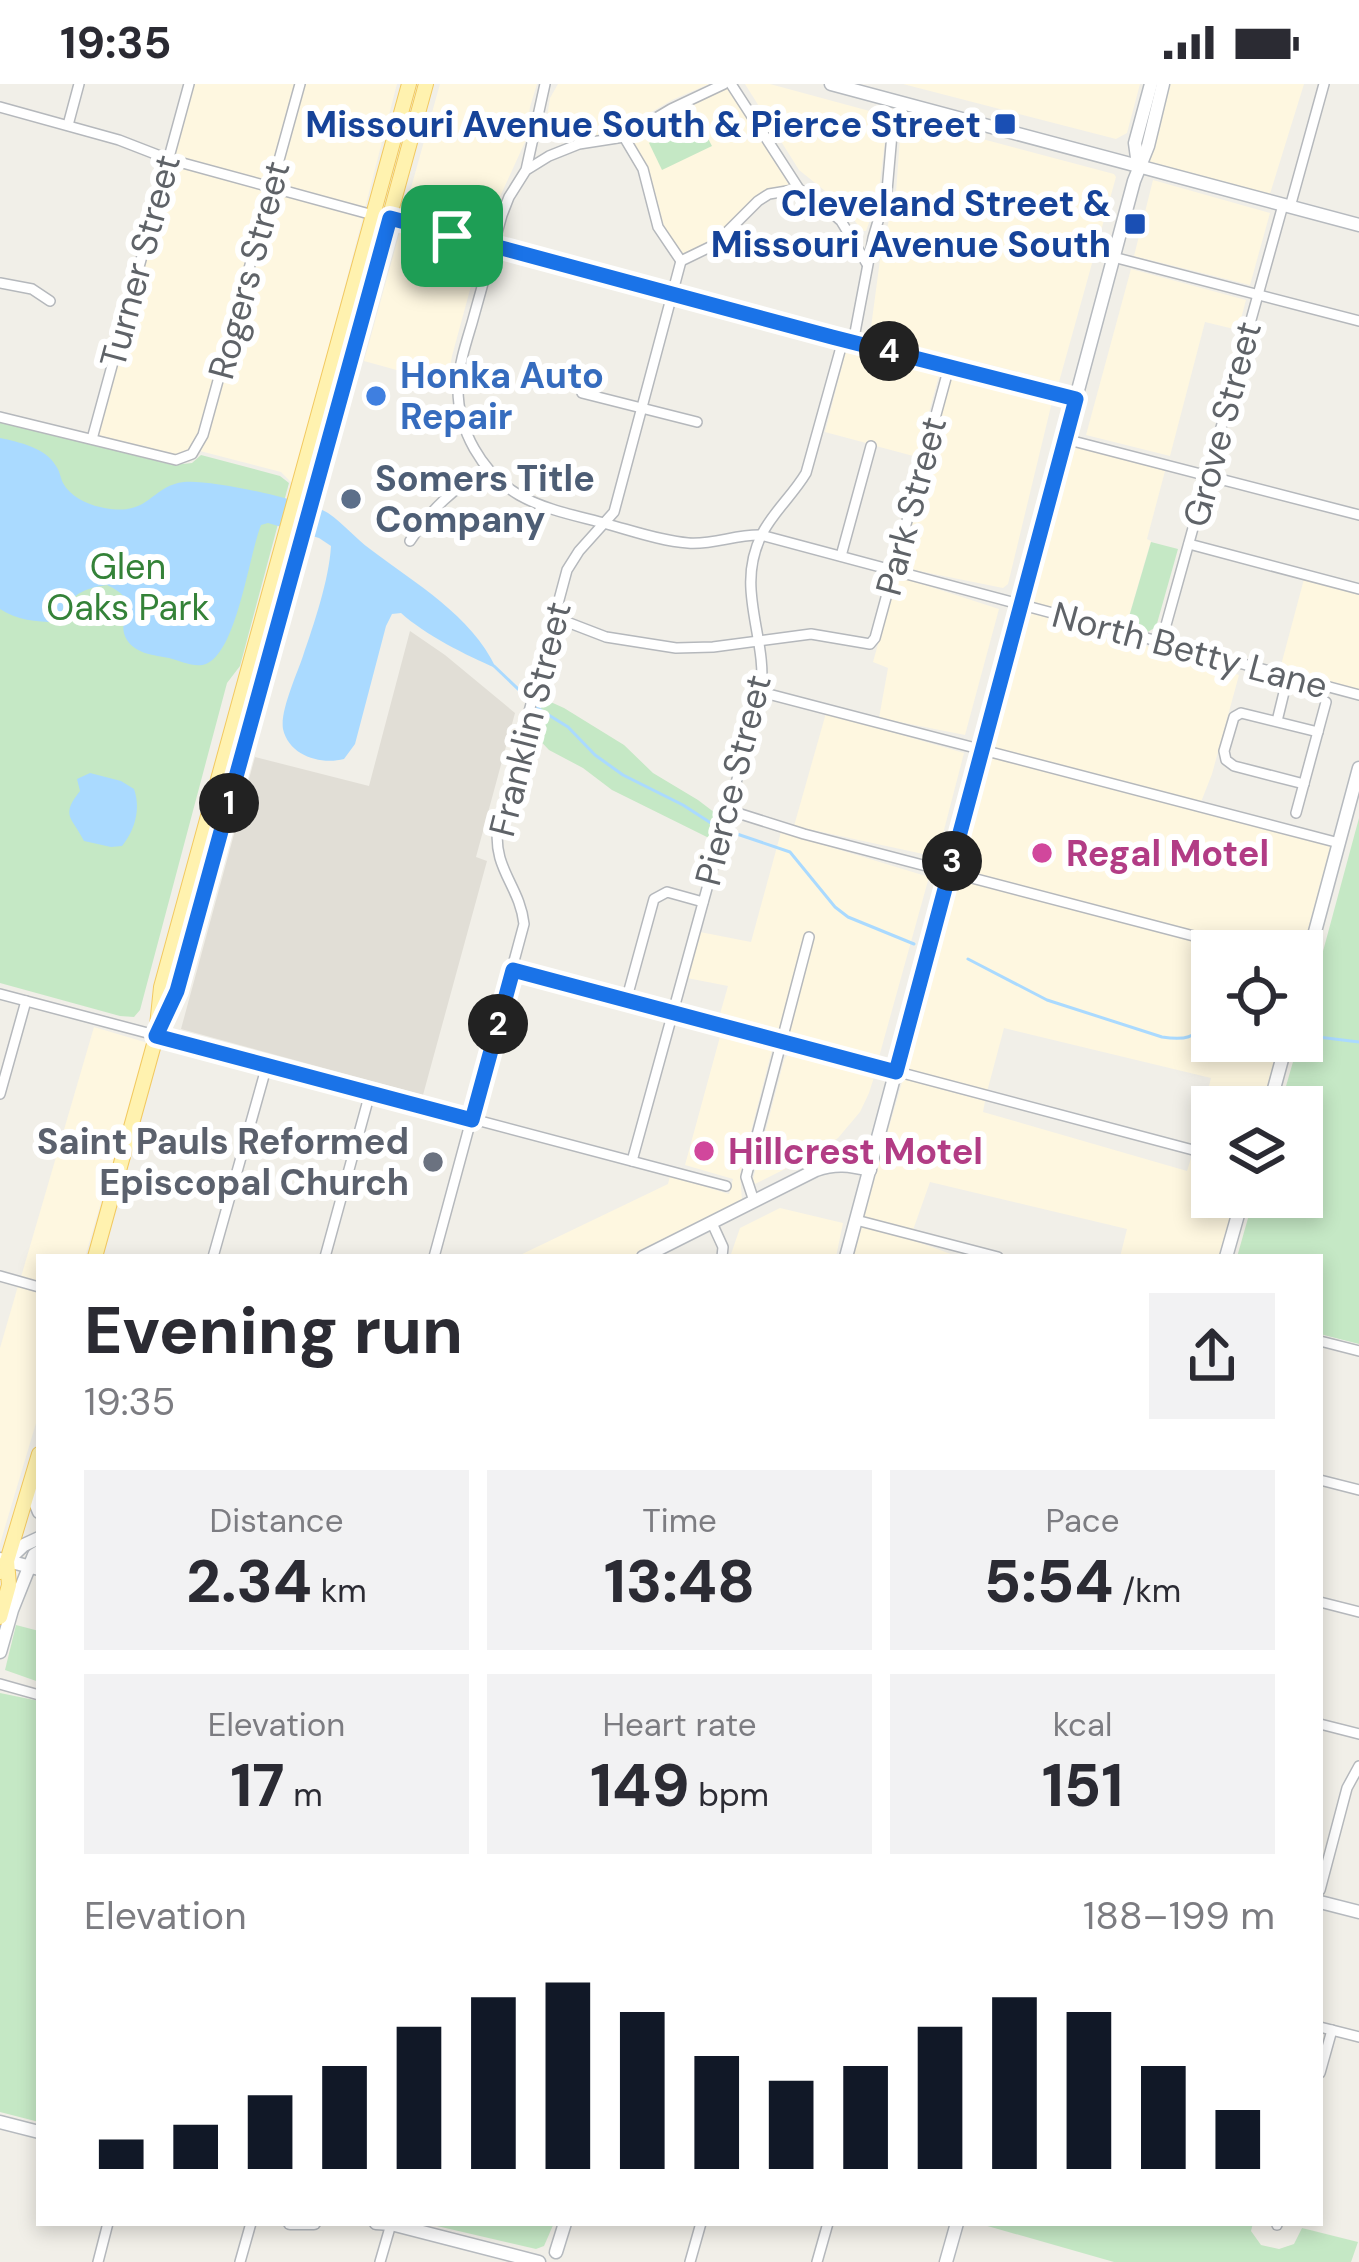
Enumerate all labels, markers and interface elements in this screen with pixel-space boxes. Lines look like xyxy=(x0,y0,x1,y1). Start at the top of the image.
text: 19:35 xyxy=(60,13,172,72)
place label: Missouri Avenue South & Pierce Street xyxy=(305,101,981,148)
marker: Missouri Avenue South & Pierce Street xyxy=(992,111,1018,137)
street label: Turner Street xyxy=(89,149,191,373)
street label: Rogers Street xyxy=(197,156,301,384)
place label: Cleveland Street & Missouri Avenue South xyxy=(711,180,1111,268)
pin xyxy=(401,185,503,287)
icon: arrive xyxy=(419,203,485,269)
marker: Cleveland Street & Missouri Avenue South xyxy=(1122,211,1148,237)
street label: Grove Street xyxy=(1172,316,1272,532)
pin: 4 xyxy=(859,321,919,381)
text: 4 xyxy=(878,329,900,372)
place label: Honka Auto Repair xyxy=(400,352,604,440)
marker: Honka Auto Repair xyxy=(363,383,389,409)
street label: Park Street xyxy=(865,412,957,600)
place label: Somers Title Company xyxy=(375,455,595,543)
marker: Somers Title Company xyxy=(338,486,364,512)
park label: Glen Oaks Park xyxy=(46,543,210,631)
street label: North Betty Lane xyxy=(1047,591,1333,709)
street label: Franklin Street xyxy=(478,597,582,841)
street label: Pierce Street xyxy=(684,670,782,890)
pin: 1 xyxy=(199,773,259,833)
text: 1 xyxy=(223,781,235,824)
place label: Regal Motel xyxy=(1066,830,1269,877)
pin: 3 xyxy=(922,831,982,891)
text: 3 xyxy=(942,839,962,882)
marker: Regal Motel xyxy=(1029,840,1055,866)
map controls xyxy=(1191,930,1323,1218)
button: locate xyxy=(1191,930,1323,1062)
pin: 2 xyxy=(468,994,528,1054)
text: 2 xyxy=(488,1002,508,1045)
button: layers xyxy=(1191,1086,1323,1218)
place label: Saint Pauls Reformed Episcopal Church xyxy=(37,1118,409,1206)
place label: Hillcrest Motel xyxy=(728,1128,983,1175)
marker: Hillcrest Motel xyxy=(691,1138,717,1164)
marker: Saint Pauls Reformed Episcopal Church xyxy=(420,1149,446,1175)
text: Evening run xyxy=(84,1288,463,1373)
button: share xyxy=(1149,1293,1275,1419)
text: 19:35 xyxy=(84,1376,175,1427)
text: Distance xyxy=(210,1499,343,1542)
text: Time xyxy=(642,1499,717,1542)
text: Pace xyxy=(1046,1499,1119,1542)
text: 2.34 xyxy=(186,1542,312,1621)
text: 13:48 xyxy=(604,1542,755,1621)
text: 5:54 xyxy=(984,1542,1113,1621)
text: km xyxy=(312,1569,367,1612)
text: /km xyxy=(1113,1569,1181,1612)
text: Elevation xyxy=(208,1703,345,1746)
text: Heart rate xyxy=(602,1703,757,1746)
text: kcal xyxy=(1053,1703,1112,1746)
text: 17 xyxy=(230,1746,285,1825)
text: 149 xyxy=(590,1746,690,1825)
text: 151 xyxy=(1042,1746,1123,1825)
text: m xyxy=(285,1773,323,1816)
text: bpm xyxy=(690,1773,769,1816)
text: Elevation xyxy=(84,1890,247,1941)
text: 188–199 m xyxy=(1083,1890,1275,1941)

